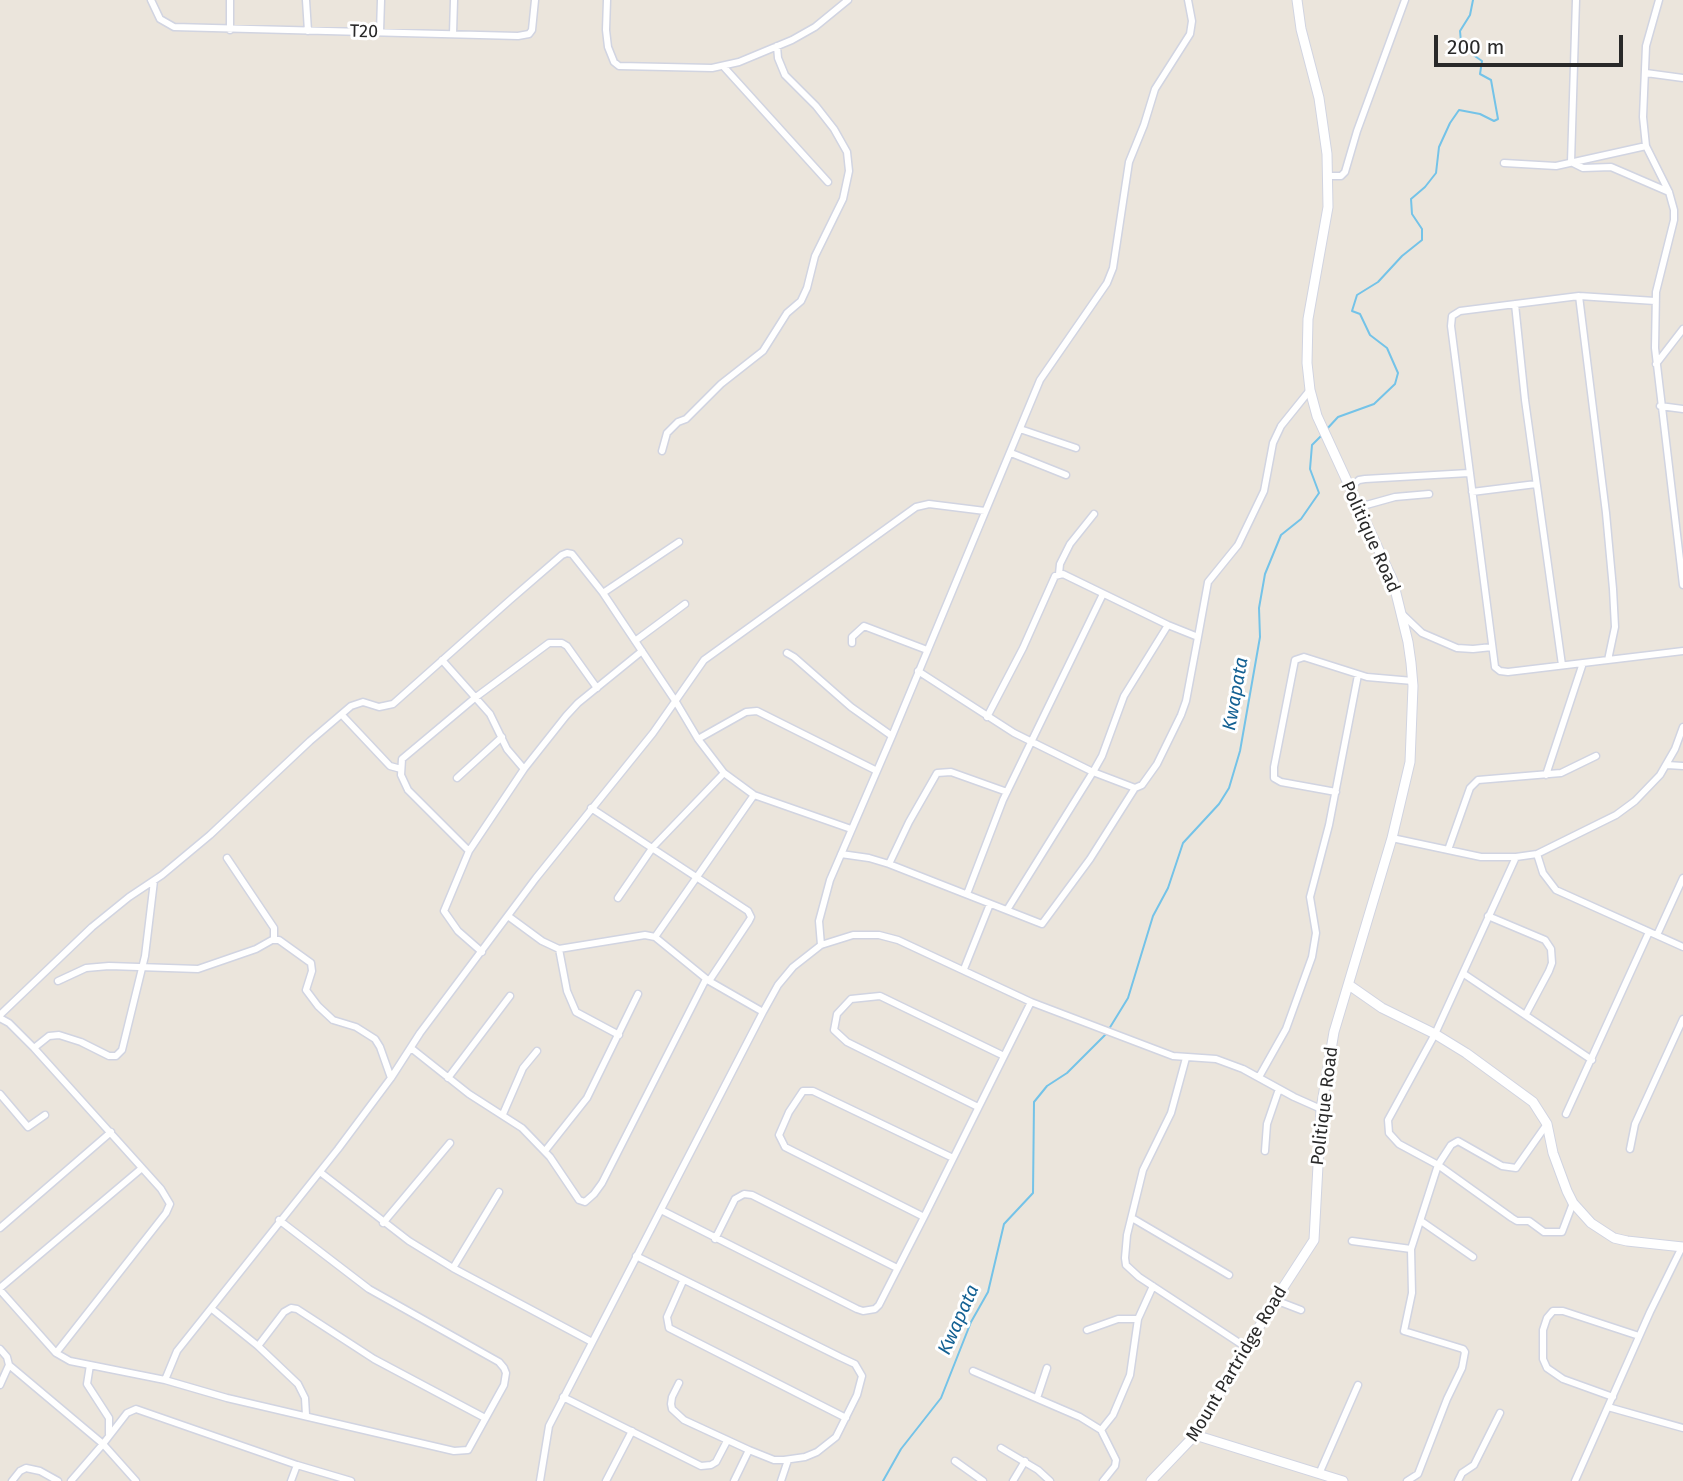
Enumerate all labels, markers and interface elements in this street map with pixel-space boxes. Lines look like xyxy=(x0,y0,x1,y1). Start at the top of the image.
street label: T20 xyxy=(350,21,378,43)
scale bar xyxy=(1438,21,1627,65)
text: 200 m xyxy=(1447,34,1504,60)
street label: Politique Road xyxy=(1336,478,1404,596)
water label: Kwapata xyxy=(1218,655,1254,733)
street label: Politique Road xyxy=(1307,1045,1343,1167)
water label: Kwapata xyxy=(933,1281,985,1359)
street label: Mount Partridge Road xyxy=(1182,1282,1292,1446)

